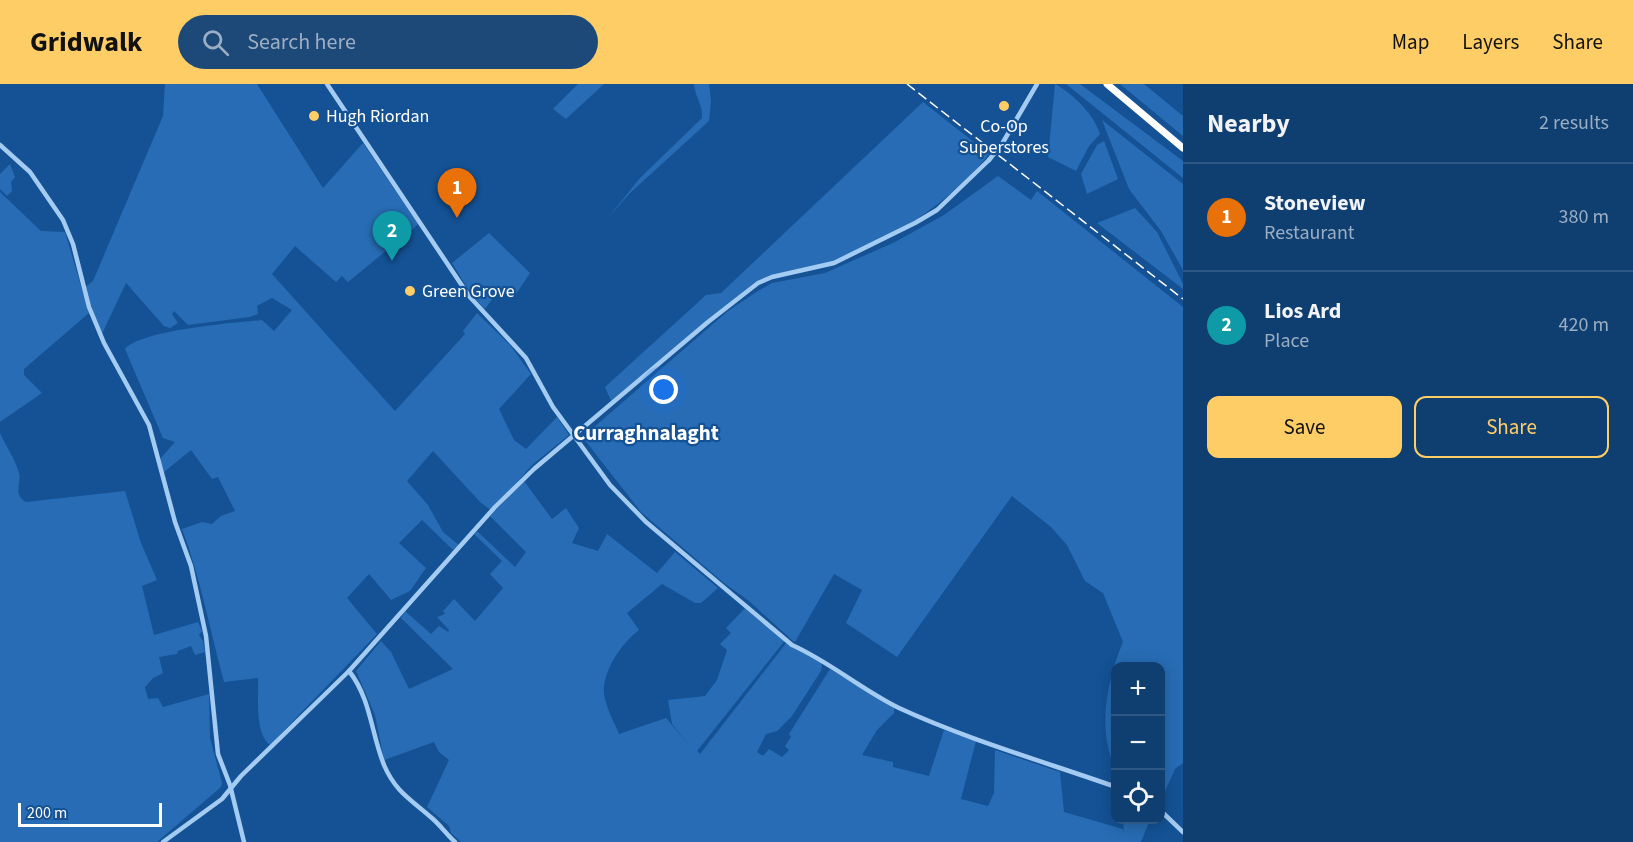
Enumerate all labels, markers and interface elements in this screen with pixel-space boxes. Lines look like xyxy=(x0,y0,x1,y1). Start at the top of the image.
search box xyxy=(178,15,598,69)
text: Gridwalk xyxy=(30,22,142,62)
icon: search xyxy=(199,26,232,59)
text: Search here xyxy=(247,26,356,58)
text: Map xyxy=(1392,27,1429,57)
text: Layers xyxy=(1462,27,1519,57)
text: Share xyxy=(1552,27,1603,57)
marker: Co-Op Superstores xyxy=(997,99,1011,113)
place label: Hugh Riordan xyxy=(326,104,429,129)
text: Nearby xyxy=(1207,105,1290,142)
marker: Hugh Riordan xyxy=(307,109,321,123)
text: 2 results xyxy=(1539,109,1609,137)
place label: Co-Op Superstores xyxy=(959,114,1049,160)
pin: 1 xyxy=(438,168,476,218)
text: Stoneview xyxy=(1264,187,1366,219)
text: 1 xyxy=(1221,203,1232,231)
text: 380 m xyxy=(1559,203,1609,231)
pin: 2 xyxy=(372,212,412,261)
text: Restaurant xyxy=(1264,219,1355,247)
place label: Green Grove xyxy=(422,279,515,304)
marker: Green Grove xyxy=(403,284,417,298)
text: Lios Ard xyxy=(1264,295,1341,327)
text: 2 xyxy=(1221,311,1232,339)
text: 420 m xyxy=(1559,311,1609,339)
text: Place xyxy=(1264,327,1309,355)
your location xyxy=(649,375,678,404)
button: Save xyxy=(1207,396,1402,458)
button: Share xyxy=(1414,396,1609,458)
district label: Curraghnalaght xyxy=(573,418,719,448)
map controls xyxy=(1111,662,1165,824)
button: + xyxy=(1111,662,1165,716)
button: − xyxy=(1111,716,1165,770)
button: locate xyxy=(1111,770,1165,824)
scale bar xyxy=(18,800,162,828)
text: 200 m xyxy=(27,802,67,824)

